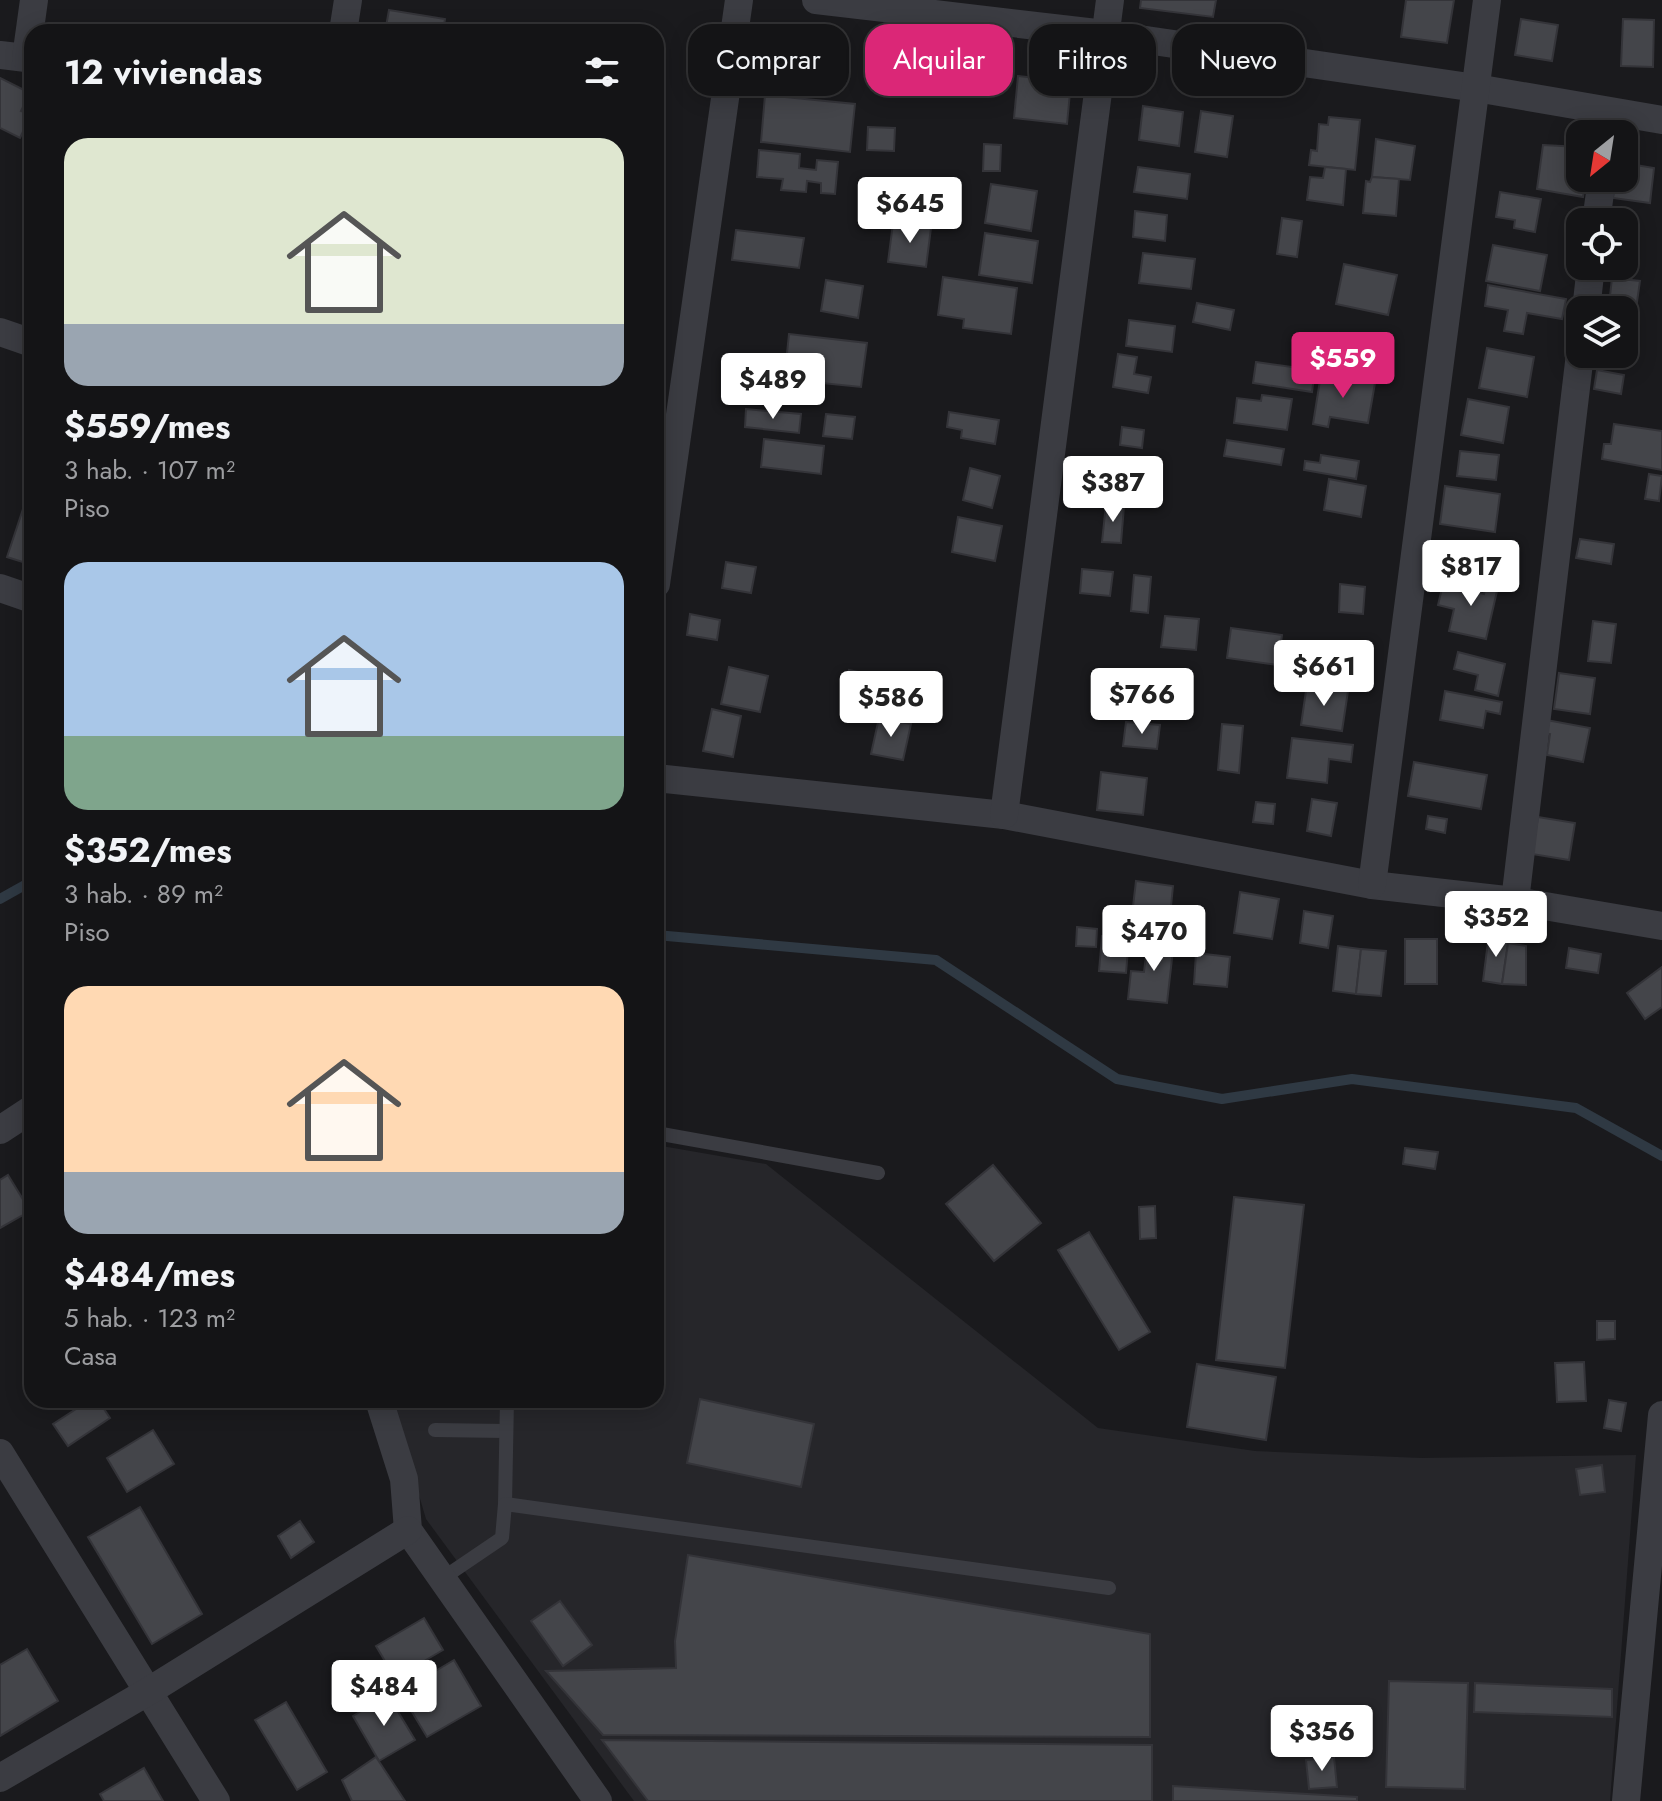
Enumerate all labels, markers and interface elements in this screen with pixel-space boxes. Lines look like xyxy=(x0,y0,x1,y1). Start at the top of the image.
chip: Comprar xyxy=(688,24,849,96)
chip: Alquilar xyxy=(865,24,1013,96)
chip: Filtros xyxy=(1029,24,1156,96)
chip: Nuevo xyxy=(1172,24,1305,96)
text: 12 viviendas xyxy=(64,48,262,97)
icon: filters xyxy=(580,50,624,94)
north arrow xyxy=(1566,120,1638,192)
map controls xyxy=(1566,120,1638,368)
pin: $645 xyxy=(863,177,957,245)
text: $645 xyxy=(876,184,944,222)
icon: home xyxy=(272,190,416,334)
button: locate xyxy=(1566,208,1638,280)
button: layers xyxy=(1566,296,1638,368)
pin: $559 xyxy=(1296,332,1390,400)
text: $559 xyxy=(1309,339,1377,377)
pin: $489 xyxy=(726,353,820,421)
text: $489 xyxy=(739,360,807,398)
text: $559/mes xyxy=(64,402,231,451)
text: 3 hab. · 107 m² xyxy=(64,451,235,489)
pin: $387 xyxy=(1066,456,1160,524)
text: $387 xyxy=(1081,463,1145,501)
text: Piso xyxy=(64,489,110,527)
pin: $817 xyxy=(1424,540,1518,608)
text: $817 xyxy=(1440,547,1502,585)
icon: home xyxy=(272,614,416,758)
pin: $661 xyxy=(1277,640,1371,708)
text: $661 xyxy=(1292,647,1356,685)
pin: $766 xyxy=(1095,668,1189,736)
pin: $586 xyxy=(844,671,938,739)
text: $766 xyxy=(1109,675,1175,713)
text: $586 xyxy=(858,678,924,716)
text: $352/mes xyxy=(64,826,232,875)
text: 3 hab. · 89 m² xyxy=(64,875,223,913)
pin: $352 xyxy=(1449,891,1543,959)
text: $352 xyxy=(1463,898,1529,936)
pin: $470 xyxy=(1107,905,1201,973)
text: $470 xyxy=(1120,912,1188,950)
text: Piso xyxy=(64,913,110,951)
icon: home xyxy=(272,1038,416,1182)
text: $484/mes xyxy=(64,1250,235,1299)
text: 5 hab. · 123 m² xyxy=(64,1299,235,1337)
text: Casa xyxy=(64,1337,117,1375)
pin: $484 xyxy=(337,1660,431,1728)
text: $484 xyxy=(350,1667,418,1705)
pin: $356 xyxy=(1275,1705,1369,1773)
text: $356 xyxy=(1289,1712,1355,1750)

